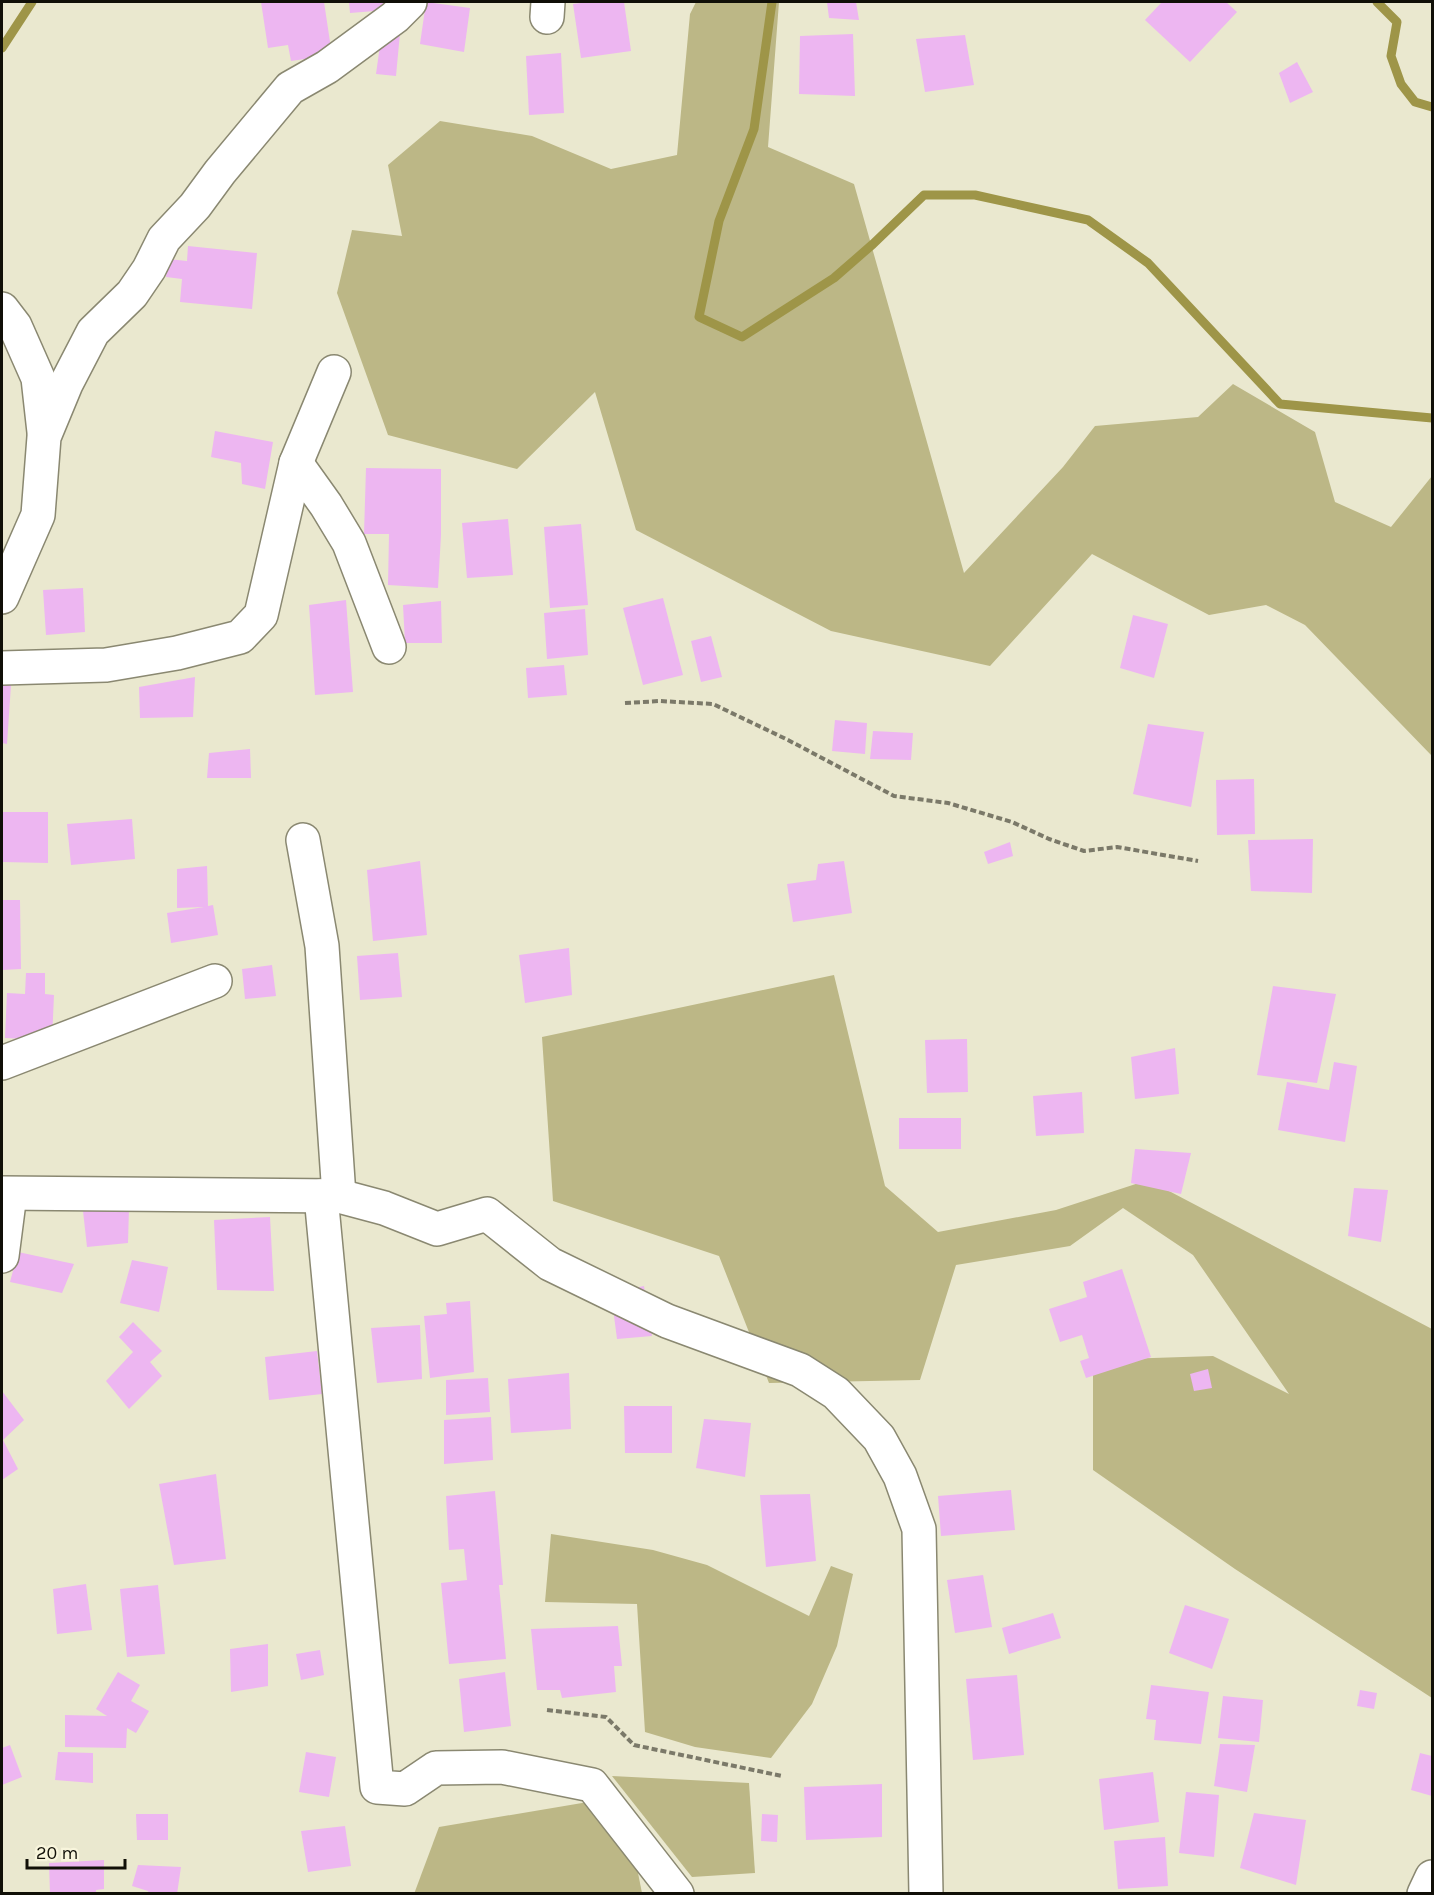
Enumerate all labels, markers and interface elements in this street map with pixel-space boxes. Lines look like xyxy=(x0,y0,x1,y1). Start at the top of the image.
scale bar xyxy=(27,1832,124,1870)
text: 20 m xyxy=(36,1842,78,1864)

